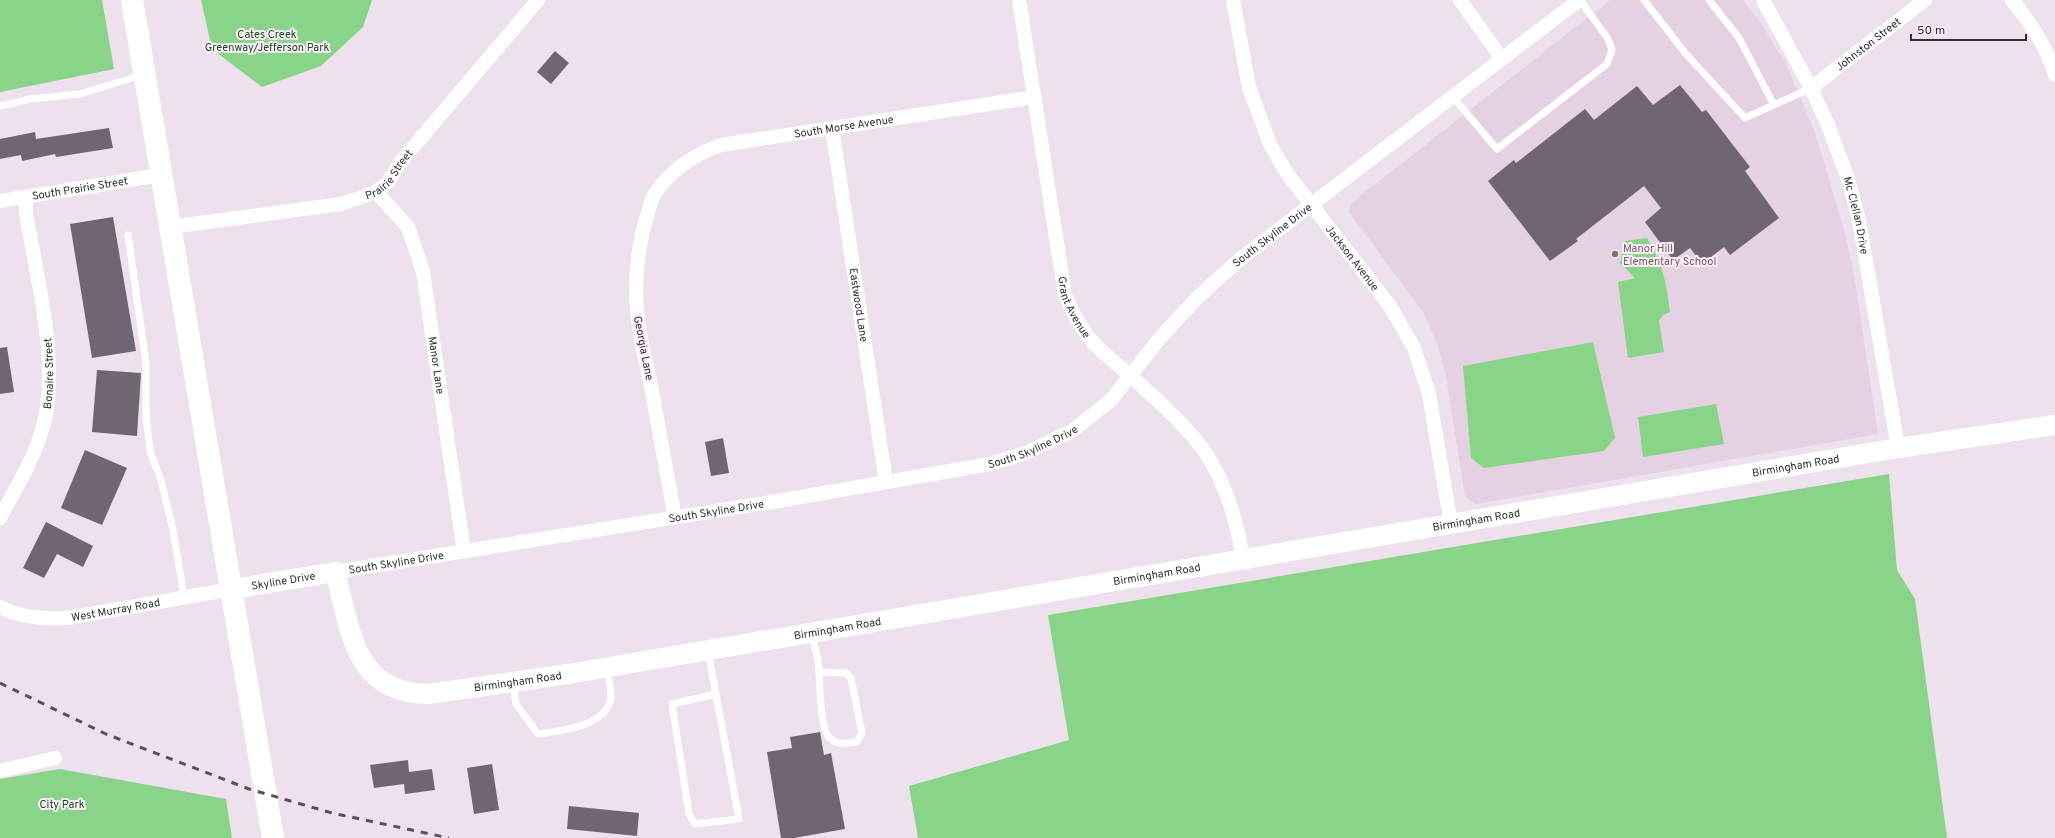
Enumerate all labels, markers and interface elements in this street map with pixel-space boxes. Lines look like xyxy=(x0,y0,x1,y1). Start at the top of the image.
street label: Johnston Street xyxy=(1833,15,1904,74)
scale bar xyxy=(1911,16,2026,42)
text: 50 m xyxy=(1917,23,1945,39)
park label: Cates Creek Greenway/Jefferson Park xyxy=(205,28,330,55)
street label: South Morse Avenue xyxy=(793,113,895,142)
street label: Prairie Street xyxy=(363,147,416,203)
street label: South Prairie Street xyxy=(31,174,129,204)
street label: Mc Clellan Drive xyxy=(1840,175,1871,256)
street label: South Skyline Drive xyxy=(1230,201,1315,270)
street label: Jackson Avenue xyxy=(1322,223,1382,294)
place label: Manor Hill Elementary School xyxy=(1623,242,1716,269)
marker: Manor Hill Elementary School xyxy=(1610,249,1620,259)
street label: Eastwood Lane xyxy=(845,267,871,343)
street label: Grant Avenue xyxy=(1054,275,1093,341)
street label: Georgia Lane xyxy=(630,315,656,382)
street label: Manor Lane xyxy=(425,336,447,395)
street label: Bonaire Street xyxy=(41,337,57,410)
street label: South Skyline Drive xyxy=(986,423,1081,472)
street label: Birmingham Road xyxy=(1751,452,1841,481)
street label: South Skyline Drive xyxy=(668,497,765,526)
street label: Birmingham Road xyxy=(1432,506,1521,535)
street label: South Skyline Drive xyxy=(348,549,445,578)
street label: Birmingham Road xyxy=(1112,561,1202,589)
street label: Skyline Drive xyxy=(250,569,317,594)
street label: West Murray Road xyxy=(70,596,161,625)
street label: Birmingham Road xyxy=(793,615,882,644)
street label: Birmingham Road xyxy=(473,669,563,695)
park label: City Park xyxy=(40,798,85,812)

